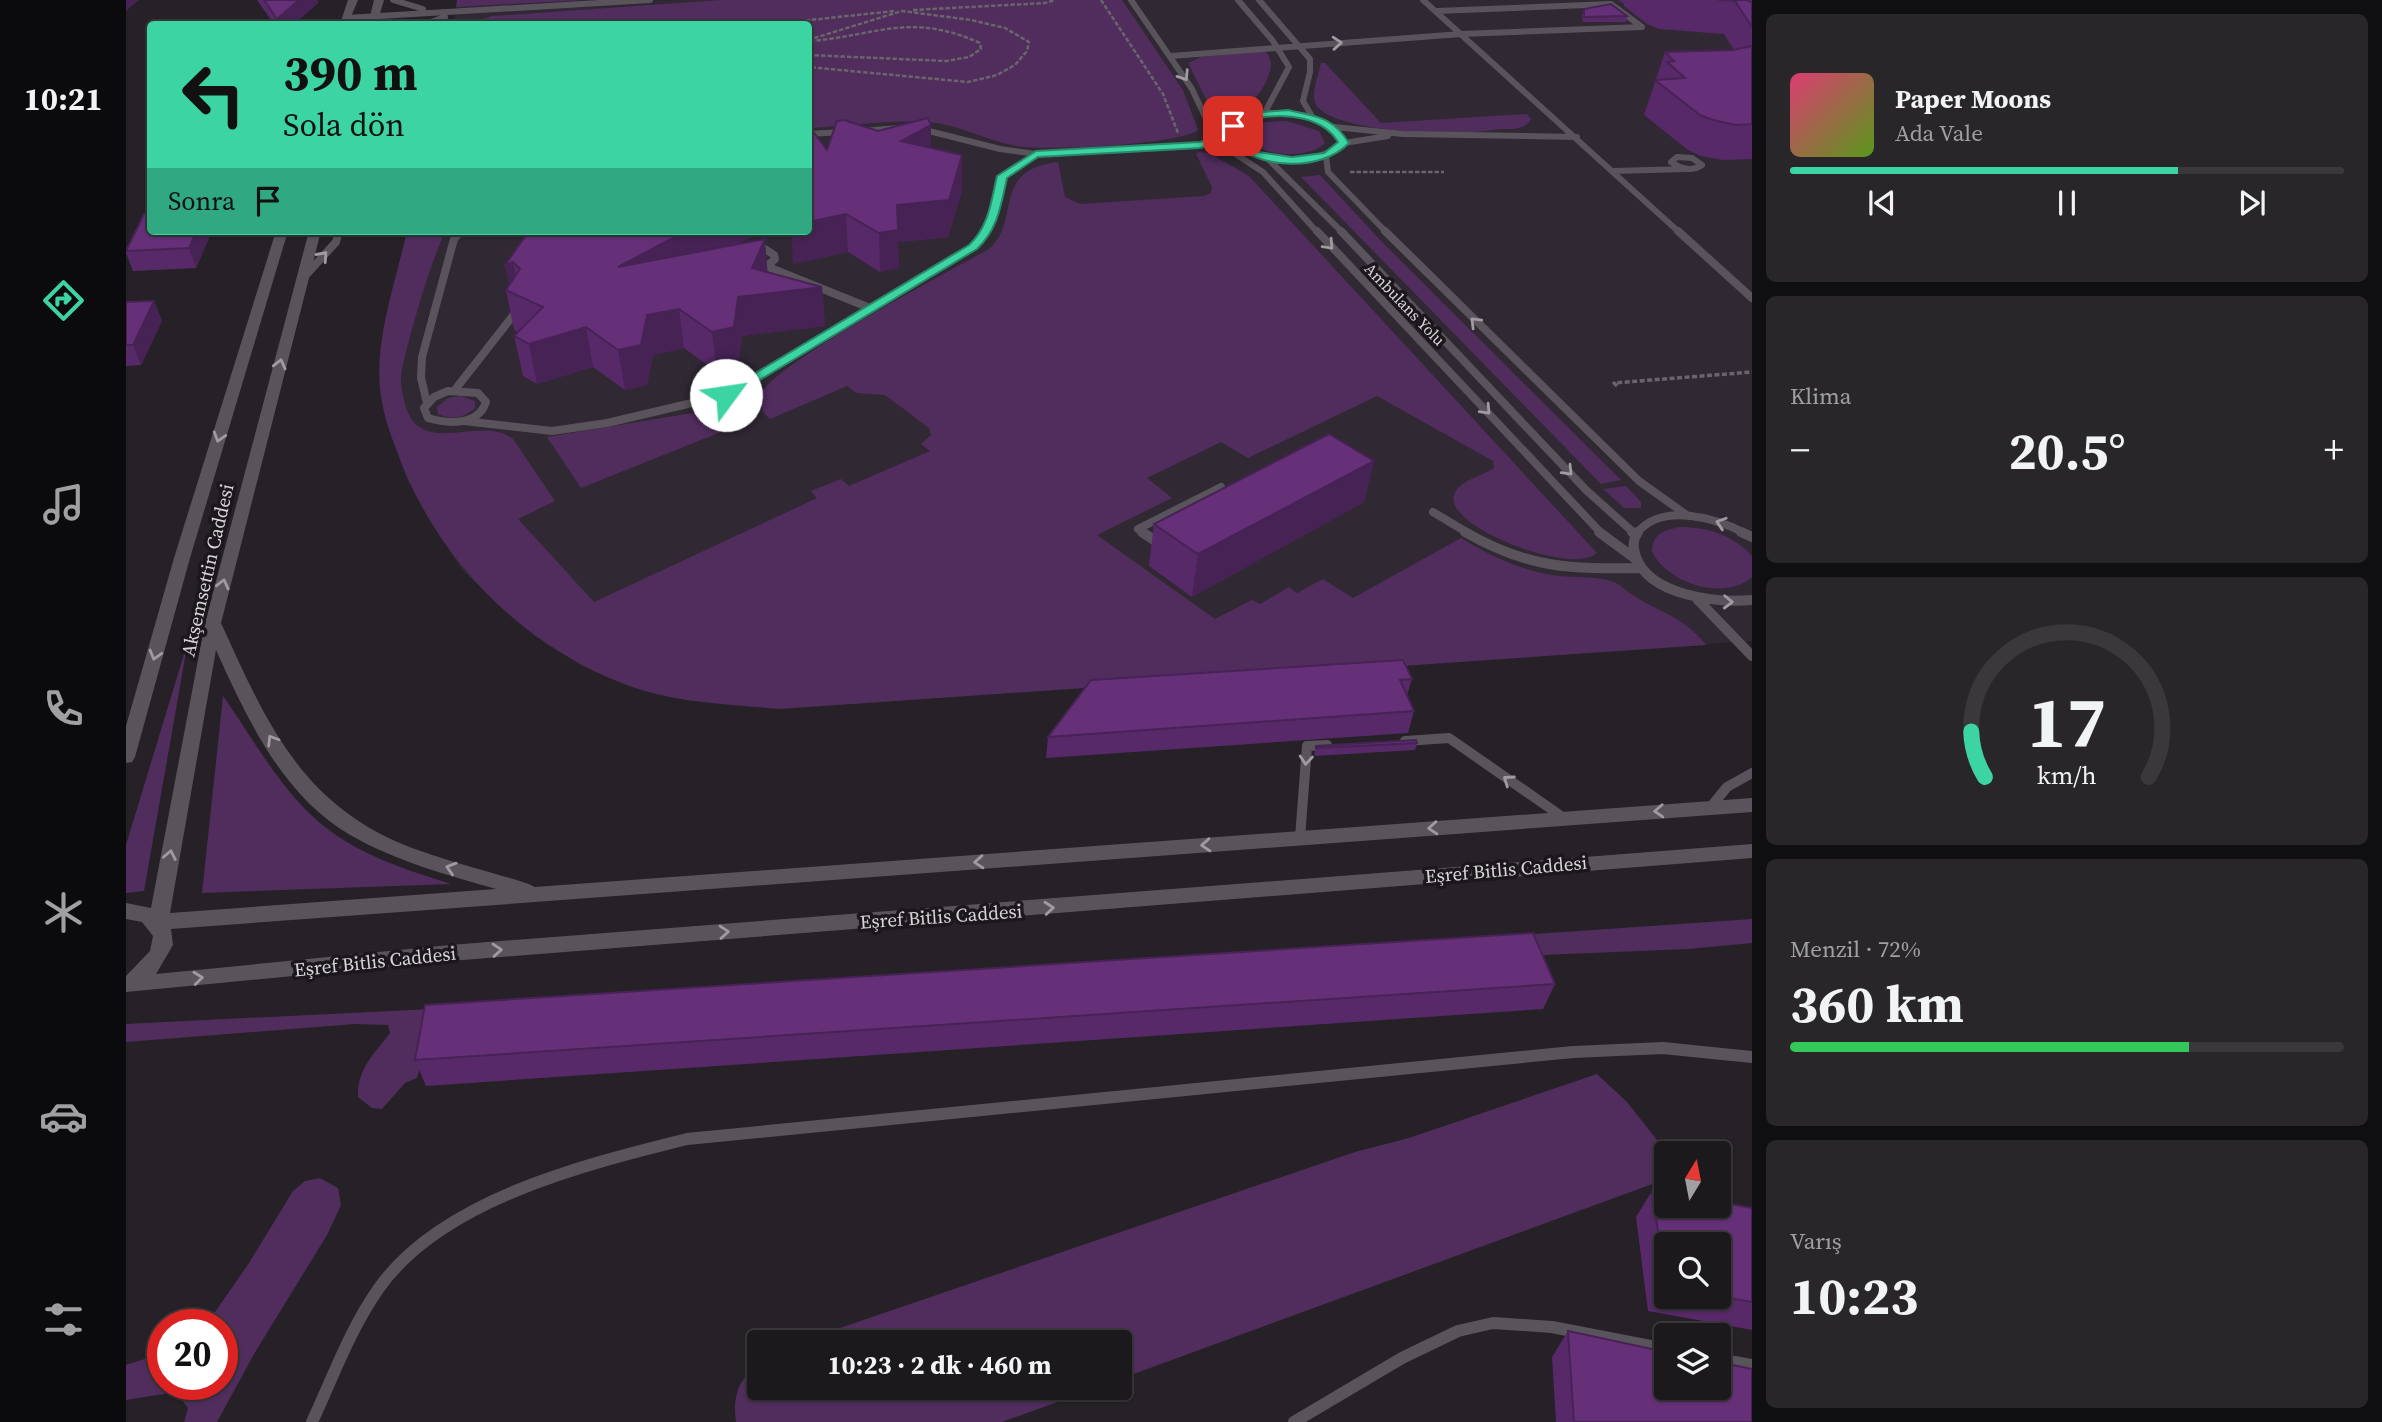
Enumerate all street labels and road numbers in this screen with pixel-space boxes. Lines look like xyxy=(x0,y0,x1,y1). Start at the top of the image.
street label: Ambulans Yolu xyxy=(1360,258,1450,350)
street label: Akşemsettin Caddesi xyxy=(174,481,240,659)
street label: Eşref Bitlis Caddesi xyxy=(1424,849,1589,889)
street label: Eşref Bitlis Caddesi xyxy=(859,897,1023,935)
street label: Eşref Bitlis Caddesi xyxy=(293,940,458,982)

